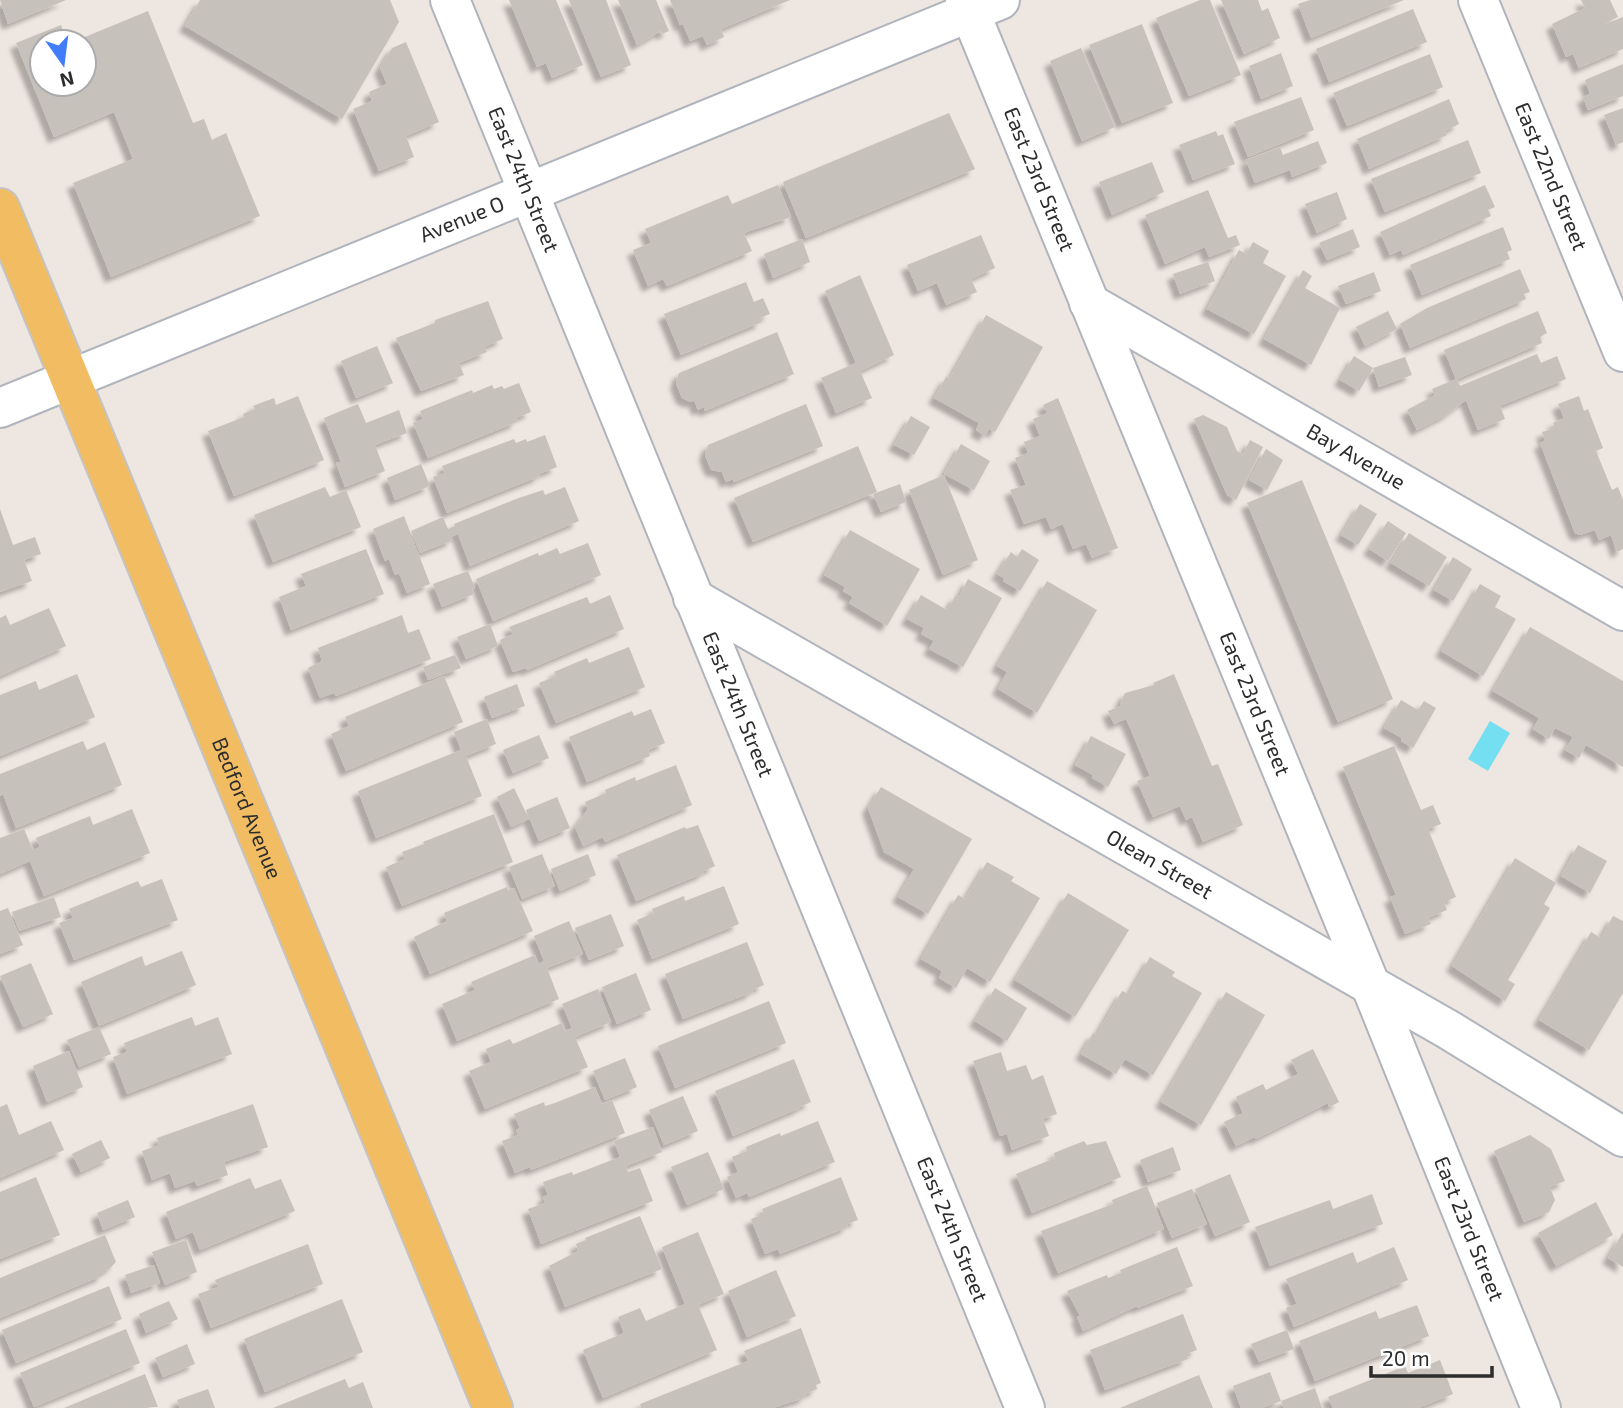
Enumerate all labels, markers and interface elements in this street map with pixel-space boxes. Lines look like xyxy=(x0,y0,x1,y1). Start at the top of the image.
north arrow xyxy=(28,28,98,98)
text: N xyxy=(58,67,77,93)
street label: East 22nd Street xyxy=(1511,98,1594,254)
street label: East 24th Street xyxy=(484,103,566,255)
street label: East 23rd Street xyxy=(999,103,1081,255)
street label: Avenue O xyxy=(415,190,507,247)
street label: Bay Avenue xyxy=(1303,417,1410,494)
street label: East 23rd Street xyxy=(1215,627,1297,779)
street label: East 24th Street xyxy=(698,628,780,780)
street label: Bedford Avenue xyxy=(208,733,288,882)
street label: Olean Street xyxy=(1102,823,1218,903)
street label: East 23rd Street xyxy=(1430,1152,1510,1304)
street label: East 24th Street xyxy=(913,1153,994,1305)
scale bar xyxy=(1371,1334,1492,1378)
text: 20 m xyxy=(1382,1345,1430,1370)

